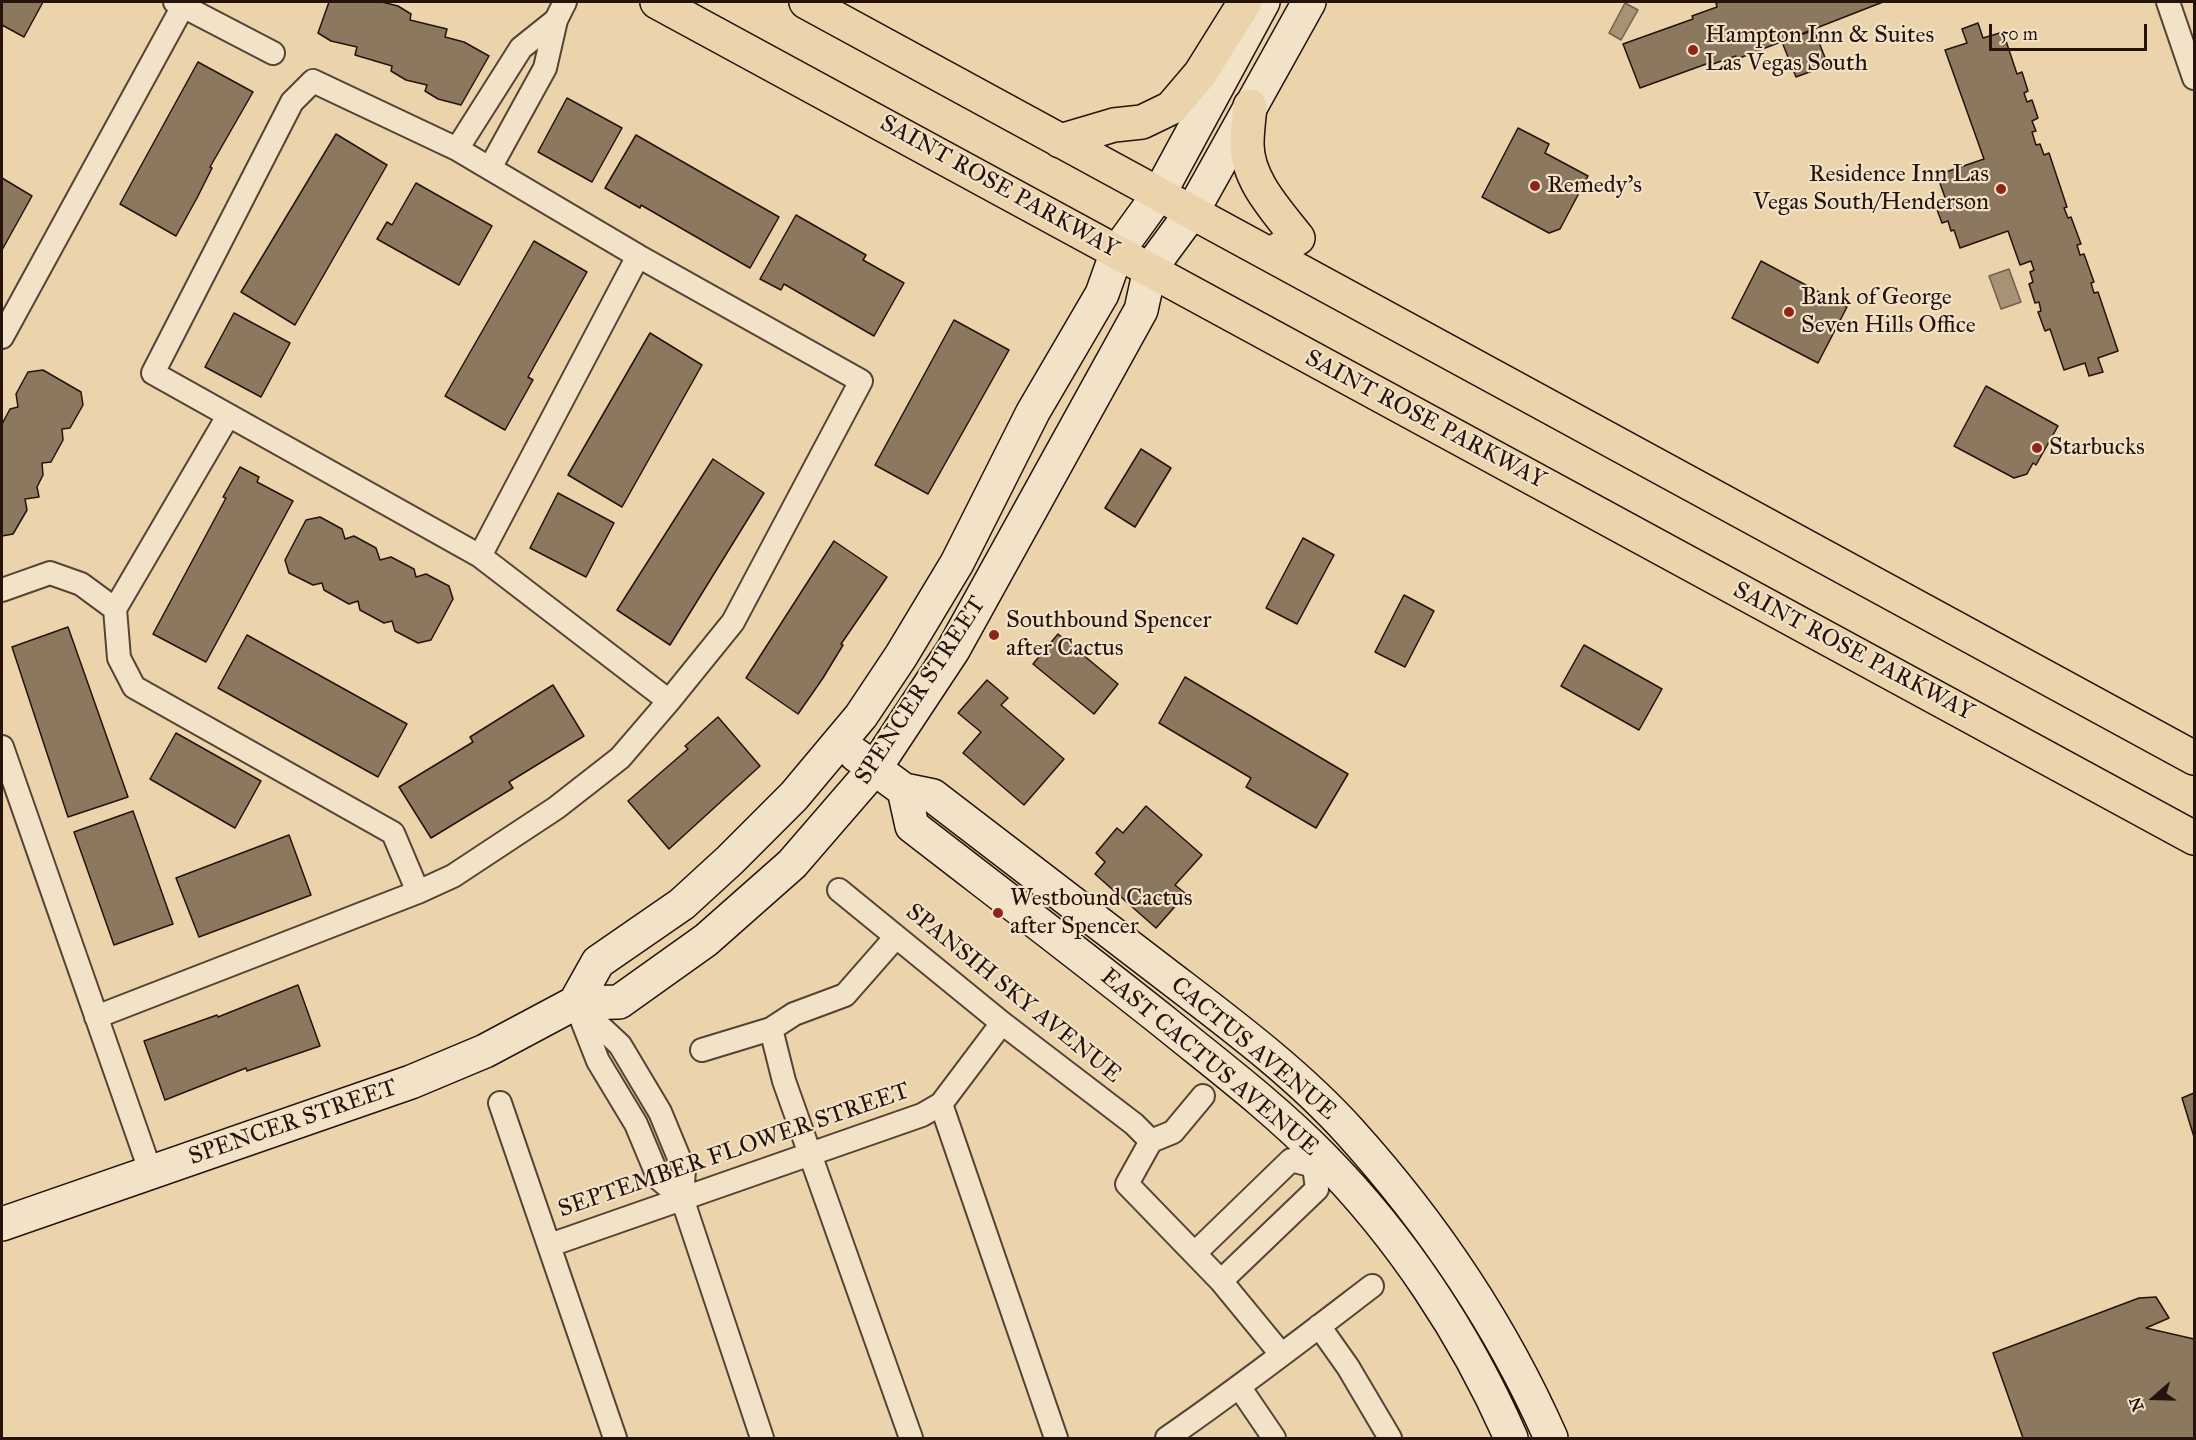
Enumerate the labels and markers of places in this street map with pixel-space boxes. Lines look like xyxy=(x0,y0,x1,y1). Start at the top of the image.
place label: Hampton Inn & Suites Las Vegas South xyxy=(1705,22,1934,78)
marker: Hampton Inn & Suites Las Vegas South xyxy=(1686,43,1700,57)
place label: Residence Inn Las Vegas South/Henderson xyxy=(1753,161,1989,217)
place label: Remedy's xyxy=(1547,172,1642,200)
marker: Remedy's xyxy=(1528,179,1542,193)
marker: Residence Inn Las Vegas South/Henderson xyxy=(1994,182,2008,196)
place label: Bank of George Seven Hills Office xyxy=(1801,284,1976,340)
marker: Bank of George Seven Hills Office xyxy=(1782,305,1796,319)
place label: Starbucks xyxy=(2049,434,2145,462)
marker: Starbucks xyxy=(2030,441,2044,455)
place label: Southbound Spencer after Cactus xyxy=(1006,607,1211,663)
marker: Southbound Spencer after Cactus xyxy=(987,628,1001,642)
place label: Westbound Cactus after Spencer xyxy=(1010,885,1193,941)
marker: Westbound Cactus after Spencer xyxy=(991,906,1005,920)

